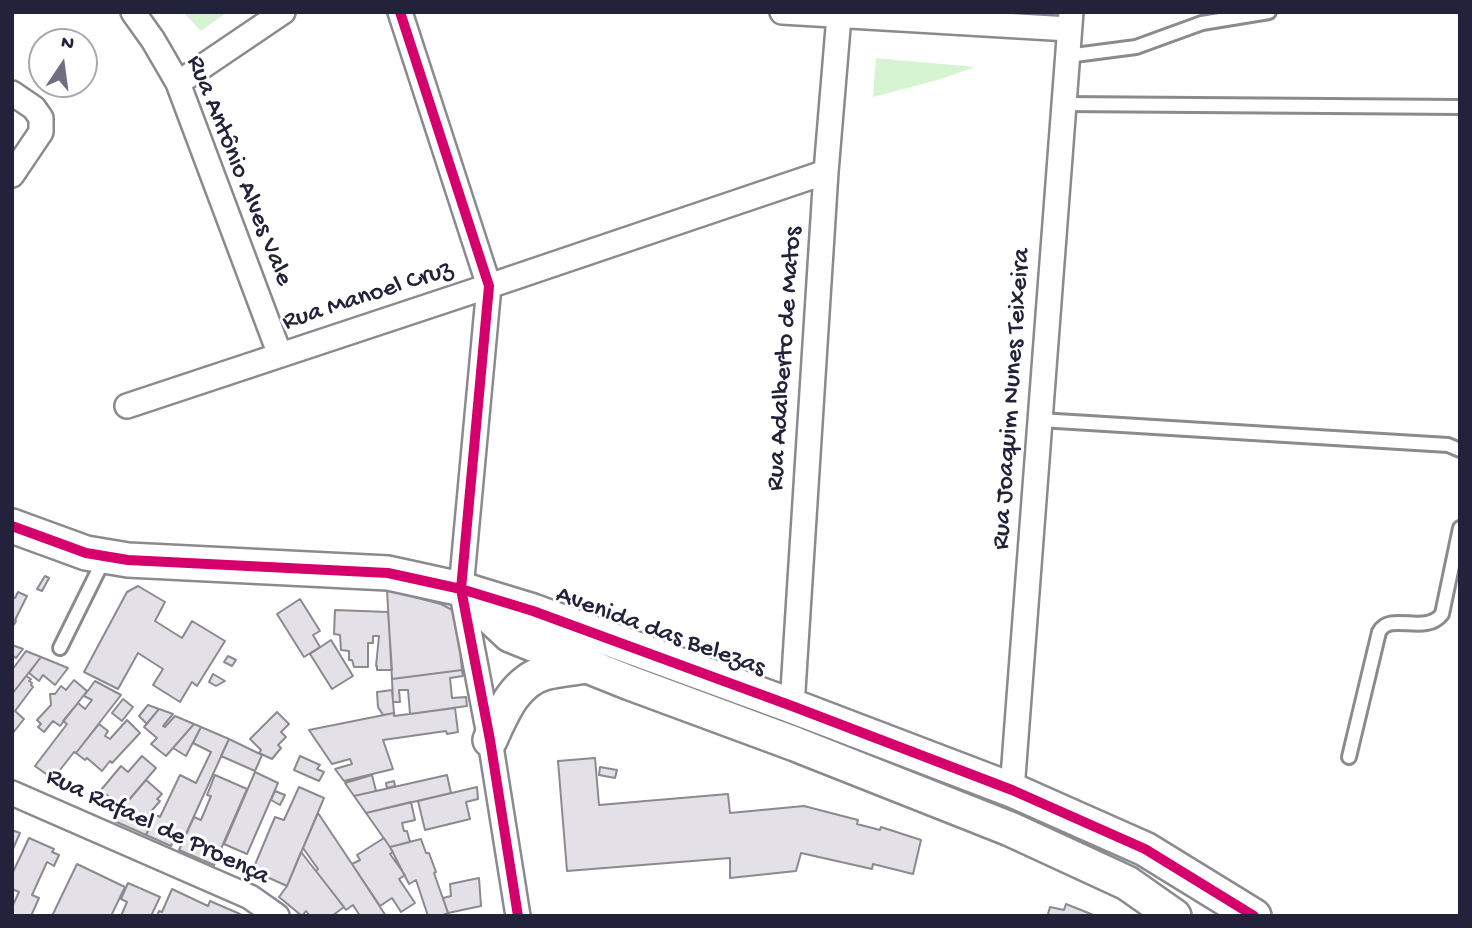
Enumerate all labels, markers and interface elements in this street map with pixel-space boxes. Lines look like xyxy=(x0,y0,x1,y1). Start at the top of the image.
north arrow xyxy=(28,28,98,98)
text: N xyxy=(59,31,76,57)
street label: Rua Antônio Alves Vale xyxy=(178,51,298,291)
street label: Rua Adalberto de Matos xyxy=(761,226,811,492)
street label: Rua Joaquim Nunes Teixeira xyxy=(987,247,1039,551)
street label: Rua Manoel Cruz xyxy=(279,255,457,339)
street label: Avenida das Belezas xyxy=(551,581,769,685)
street label: Rua Rafael de Proença xyxy=(40,762,274,894)

